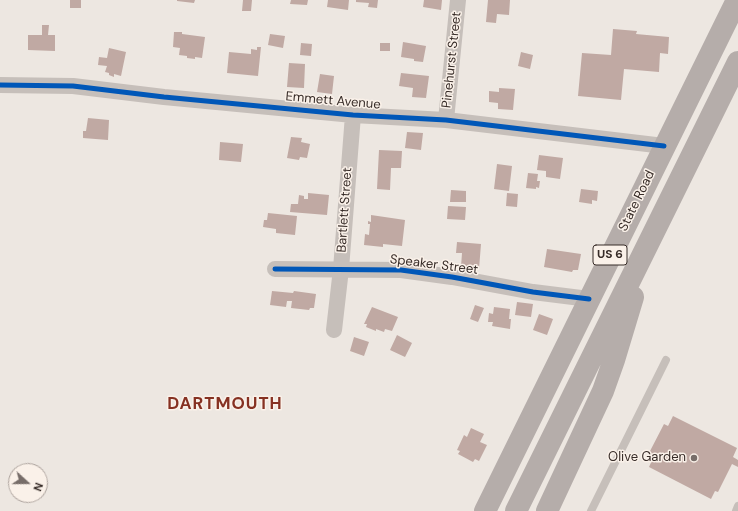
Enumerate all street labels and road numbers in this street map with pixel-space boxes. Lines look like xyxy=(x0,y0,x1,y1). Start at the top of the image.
street label: Pinehurst Street xyxy=(439,11,465,109)
street label: Emmett Avenue xyxy=(285,89,381,113)
street label: Bartlett Street xyxy=(334,167,356,253)
street label: State Road xyxy=(616,168,658,234)
road number: US 6 xyxy=(593,245,627,265)
street label: Speaker Street xyxy=(389,252,479,278)

